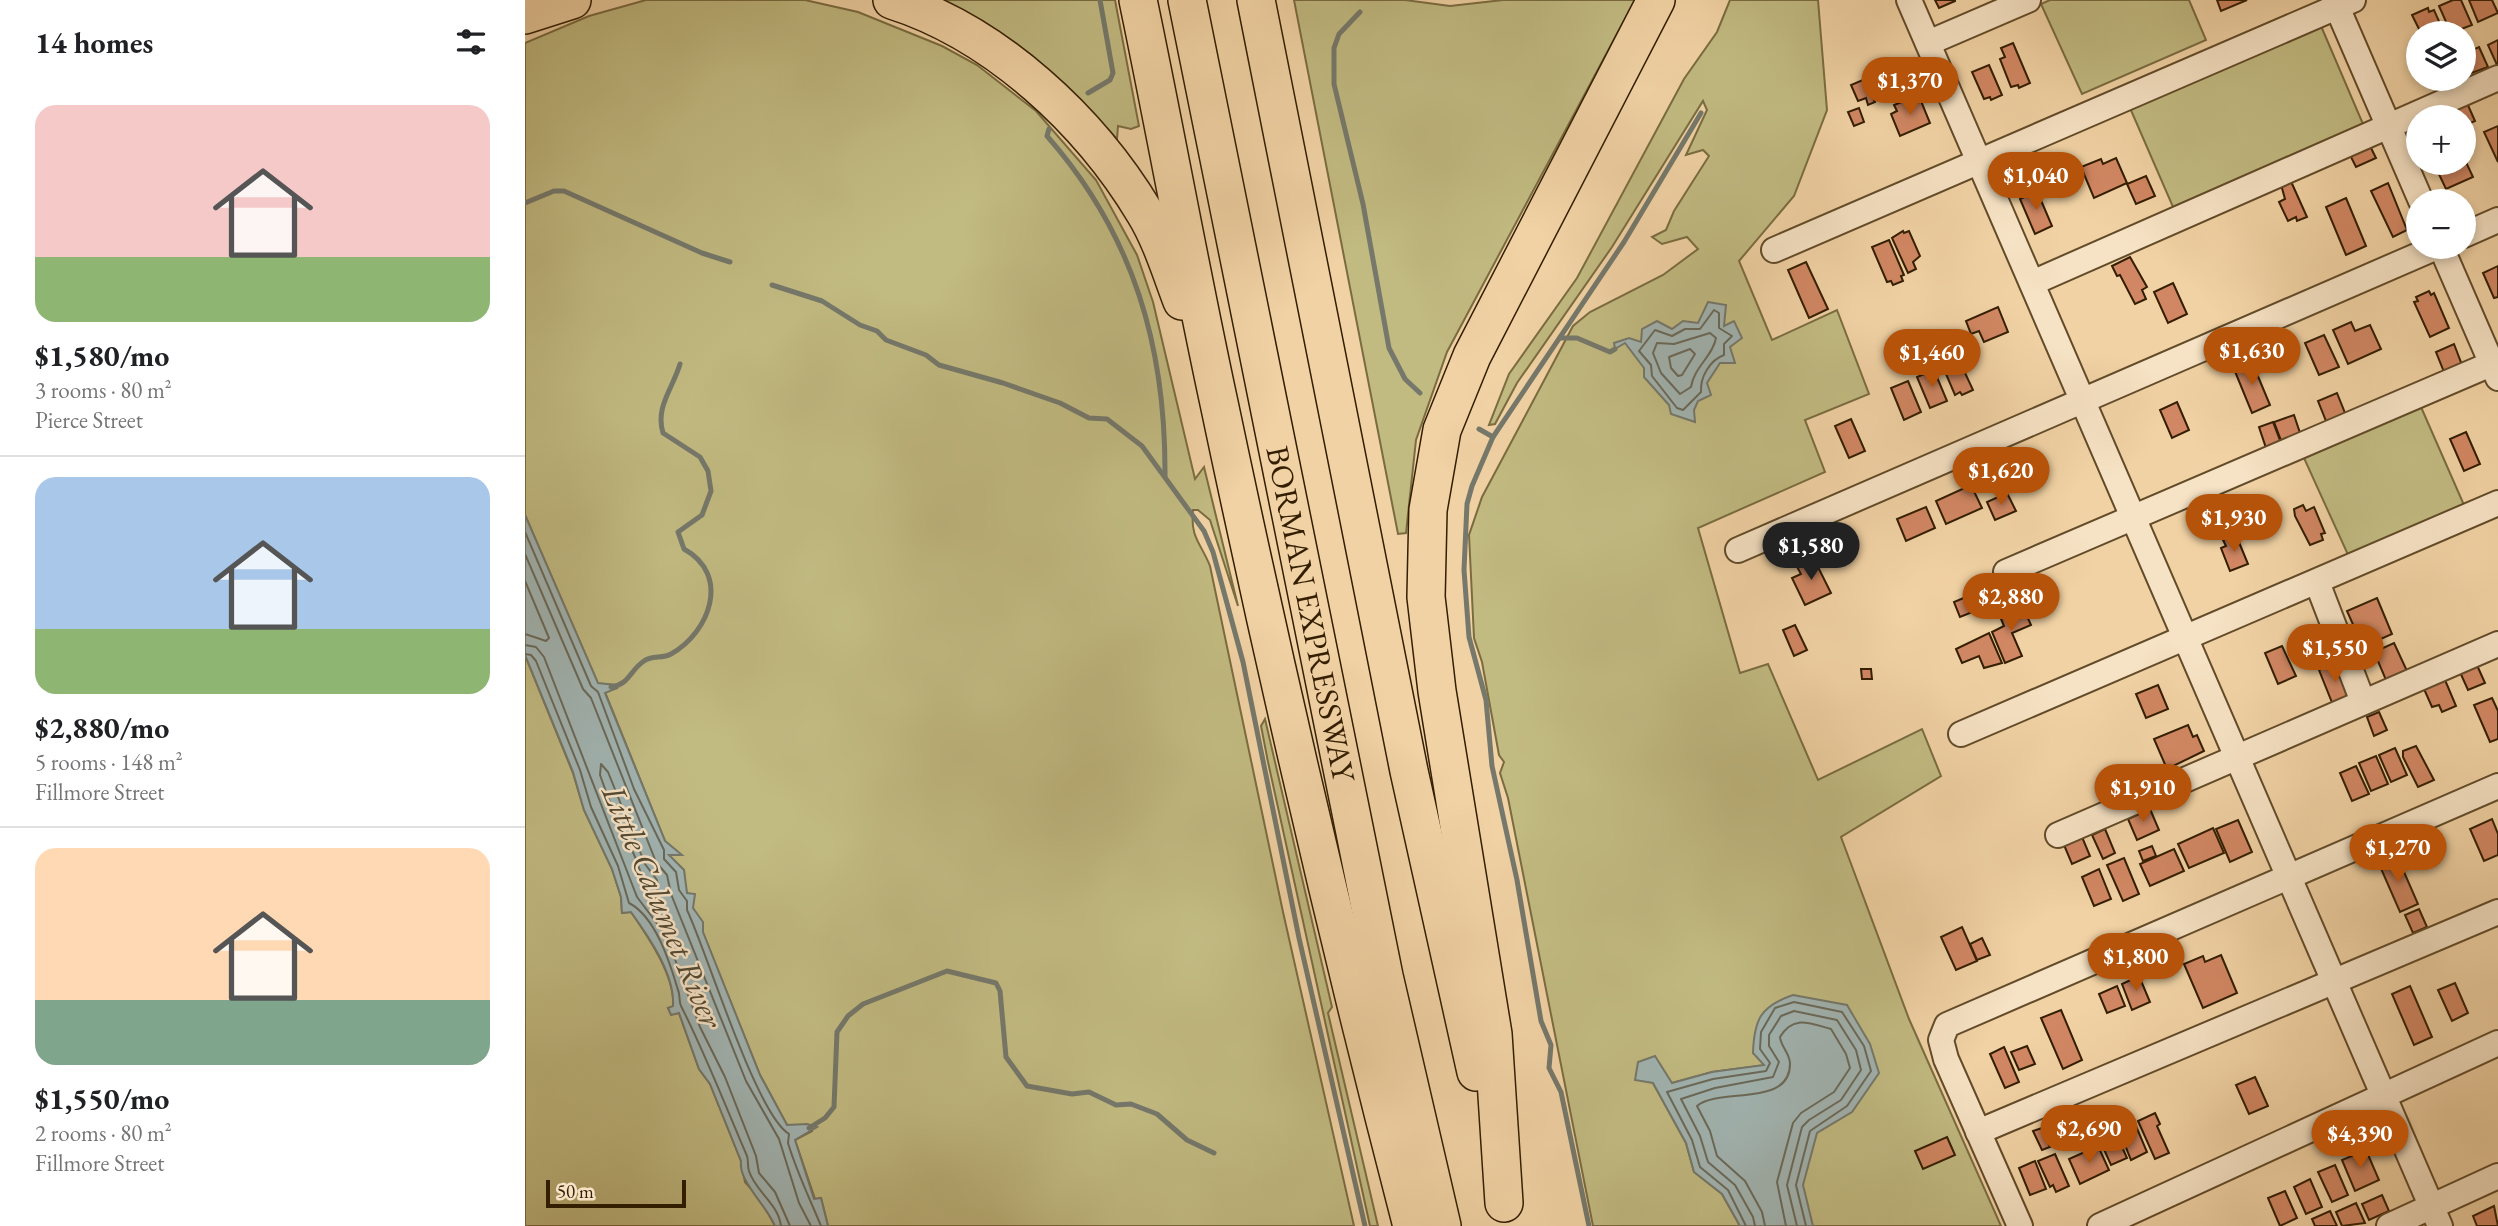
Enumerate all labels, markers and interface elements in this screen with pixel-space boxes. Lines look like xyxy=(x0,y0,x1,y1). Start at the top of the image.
map controls xyxy=(2406,21,2476,259)
button: layers xyxy=(2406,21,2476,91)
text: 14 homes xyxy=(35,23,153,62)
icon: filters xyxy=(452,23,490,61)
pin: $1,370 xyxy=(1853,58,1967,117)
text: $1,370 xyxy=(1878,65,1942,95)
button: + xyxy=(2406,105,2476,175)
icon: home xyxy=(200,150,326,276)
pin: $1,040 xyxy=(1979,152,2093,212)
text: $1,040 xyxy=(2004,160,2068,190)
button: − xyxy=(2406,189,2476,259)
pin: $1,630 xyxy=(2195,328,2309,387)
pin: $1,460 xyxy=(1875,330,1989,389)
text: $1,630 xyxy=(2220,335,2284,365)
text: $1,580/mo xyxy=(35,336,169,375)
text: $1,460 xyxy=(1900,337,1964,367)
text: 3 rooms · 80 m² xyxy=(35,375,172,405)
text: Pierce Street xyxy=(35,405,143,435)
street label: BORMAN EXPRESSWAY xyxy=(1257,442,1365,787)
pin: $1,620 xyxy=(1944,448,2058,507)
text: $1,620 xyxy=(1969,455,2033,485)
pin: $1,930 xyxy=(2177,494,2291,554)
text: $1,930 xyxy=(2202,502,2266,532)
icon: home xyxy=(200,522,326,648)
pin: $1,580 xyxy=(1754,522,1868,582)
text: $1,580 xyxy=(1779,530,1843,560)
pin: $2,880 xyxy=(1954,574,2068,633)
text: $2,880 xyxy=(1979,581,2043,611)
pin: $1,550 xyxy=(2278,624,2392,684)
text: $1,550 xyxy=(2303,632,2367,662)
text: $2,880/mo xyxy=(35,708,169,747)
text: 5 rooms · 148 m² xyxy=(35,747,183,777)
pin: $1,910 xyxy=(2086,764,2200,824)
text: $1,910 xyxy=(2111,772,2175,802)
text: Fillmore Street xyxy=(35,777,165,807)
water label: Little Calumet River xyxy=(592,777,734,1036)
pin: $1,270 xyxy=(2341,824,2455,884)
text: $1,270 xyxy=(2366,832,2430,862)
icon: home xyxy=(200,893,326,1019)
pin: $1,800 xyxy=(2079,934,2193,993)
text: $1,800 xyxy=(2104,941,2168,971)
text: $1,550/mo xyxy=(35,1079,169,1118)
pin: $2,690 xyxy=(2032,1106,2146,1165)
pin: $4,390 xyxy=(2303,1110,2417,1170)
text: $2,690 xyxy=(2057,1113,2121,1143)
text: 2 rooms · 80 m² xyxy=(35,1118,172,1148)
text: $4,390 xyxy=(2328,1118,2392,1148)
text: Fillmore Street xyxy=(35,1148,165,1178)
scale bar xyxy=(546,1177,686,1209)
text: 50 m xyxy=(557,1179,594,1204)

